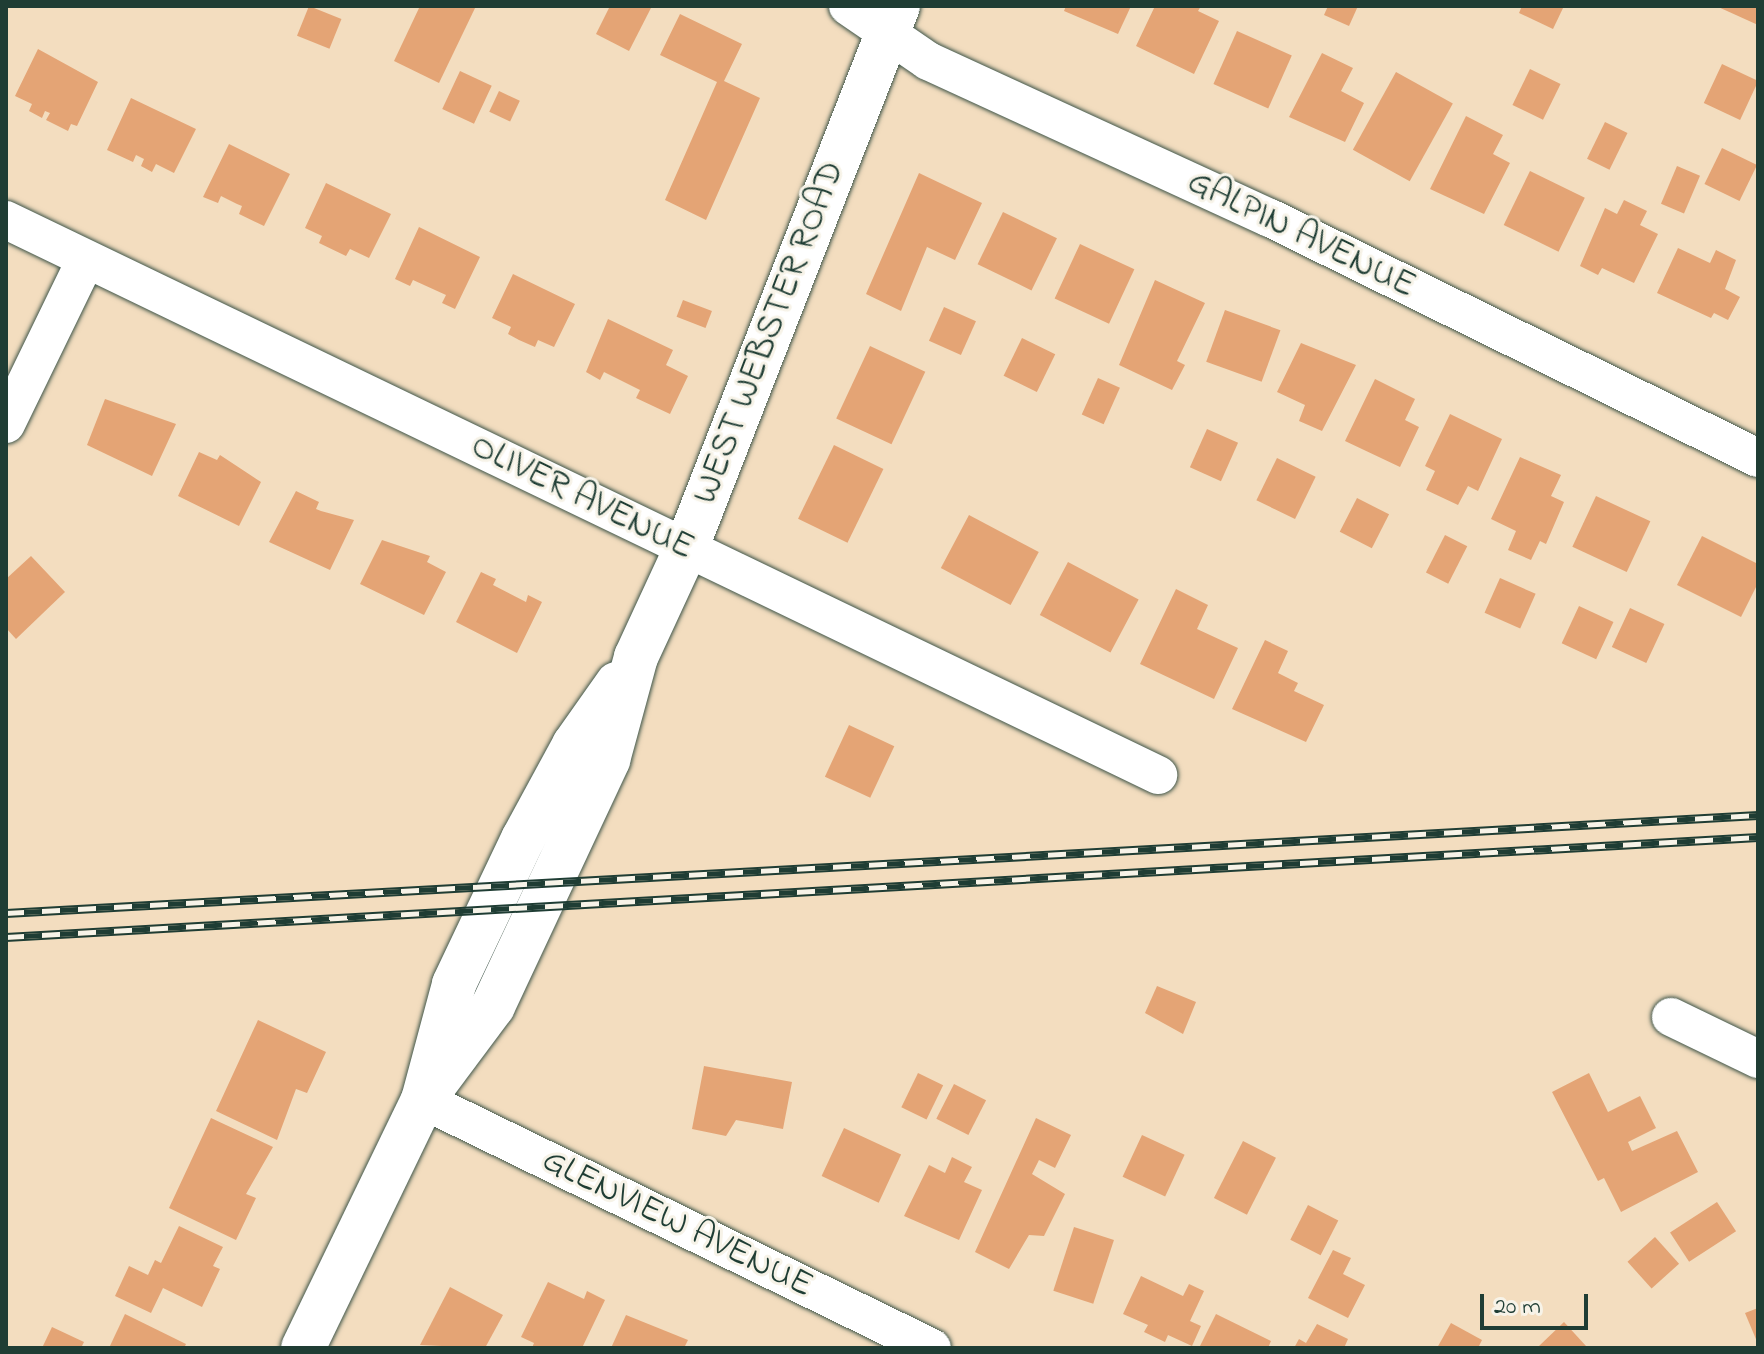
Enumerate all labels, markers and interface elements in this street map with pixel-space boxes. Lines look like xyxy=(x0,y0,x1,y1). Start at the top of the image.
street label: WEST WEBSTER ROAD xyxy=(685,156,855,510)
street label: GALPIN AVENUE xyxy=(1180,161,1422,309)
street label: OLIVER AVENUE xyxy=(463,425,701,571)
street label: GLENVIEW AVENUE xyxy=(535,1140,819,1308)
scale bar xyxy=(1484,1278,1592,1328)
text: 20 m xyxy=(1494,1290,1541,1325)

